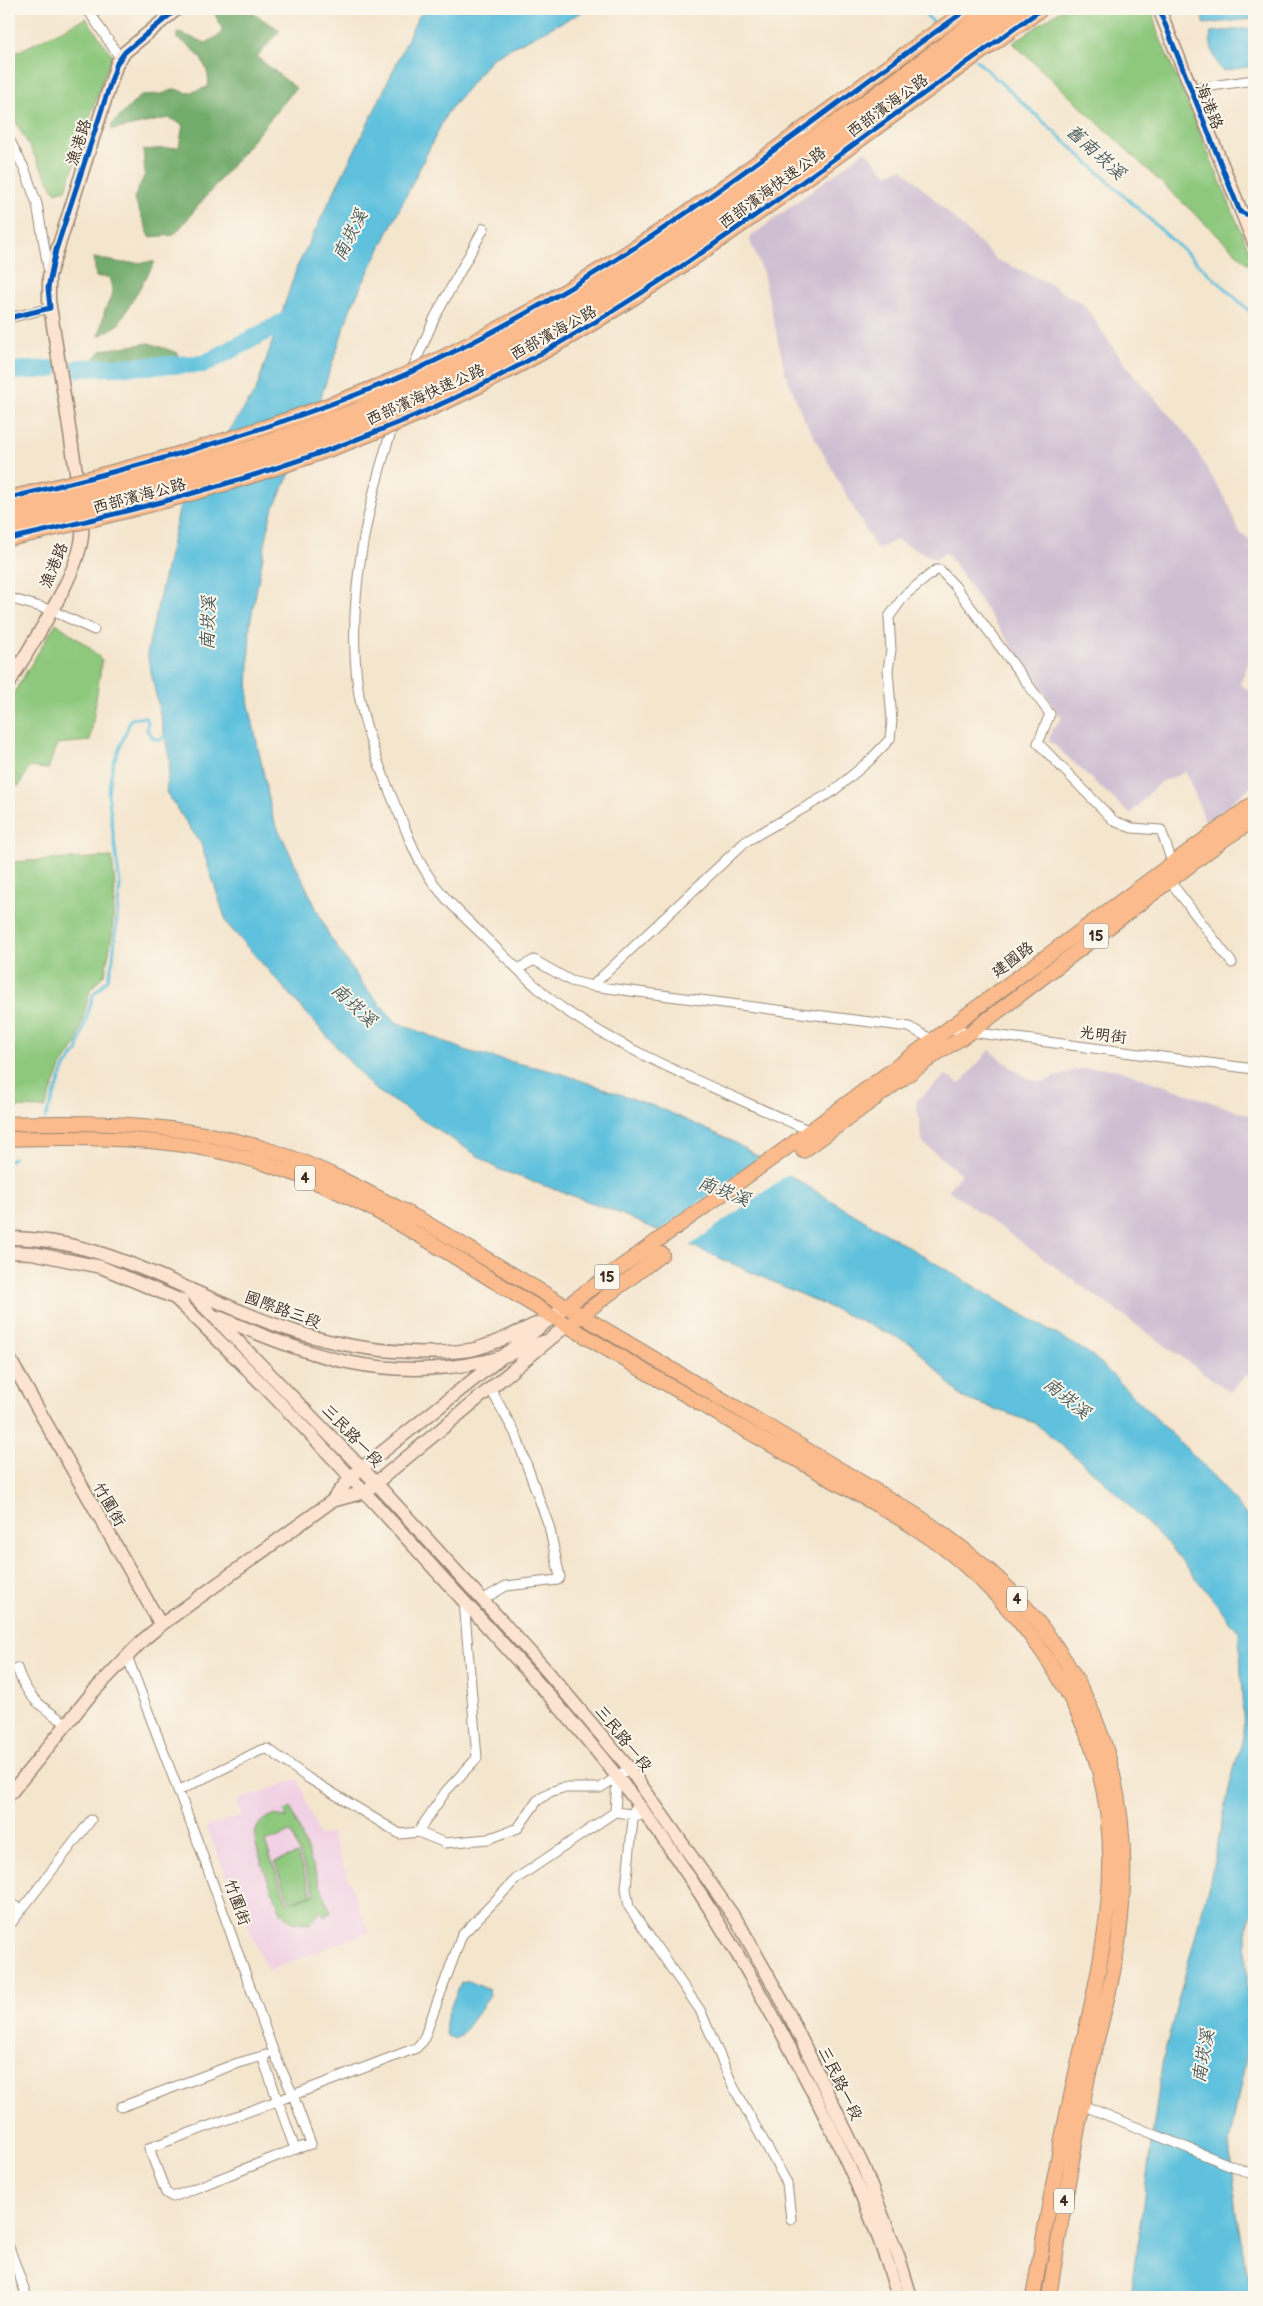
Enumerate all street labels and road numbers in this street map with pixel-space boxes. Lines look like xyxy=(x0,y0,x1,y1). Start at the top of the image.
street label: 西部濱海公路 xyxy=(843,70,932,142)
street label: 海港路 xyxy=(1191,81,1226,132)
street label: 漁港路 xyxy=(63,117,96,168)
street label: 西部濱海快速公路 xyxy=(716,143,830,234)
street label: 西部濱海公路 xyxy=(507,302,600,365)
street label: 西部濱海快速公路 xyxy=(363,361,488,430)
street label: 西部濱海公路 xyxy=(91,475,188,518)
street label: 漁港路 xyxy=(36,540,73,591)
road number: 15 xyxy=(1084,924,1108,948)
street label: 建國路 xyxy=(988,938,1038,982)
street label: 光明街 xyxy=(1078,1023,1128,1048)
road number: 4 xyxy=(295,1166,315,1190)
road number: 15 xyxy=(594,1264,620,1290)
street label: 國際路三段 xyxy=(242,1288,323,1333)
street label: 三民路一段 xyxy=(317,1401,387,1471)
street label: 竹圍街 xyxy=(88,1479,129,1530)
road number: 4 xyxy=(1007,1586,1027,1612)
street label: 三民路一段 xyxy=(590,1702,655,1776)
street label: 竹圍街 xyxy=(219,1877,254,1928)
street label: 三民路一段 xyxy=(814,2044,866,2124)
road number: 4 xyxy=(1054,2188,1074,2214)

